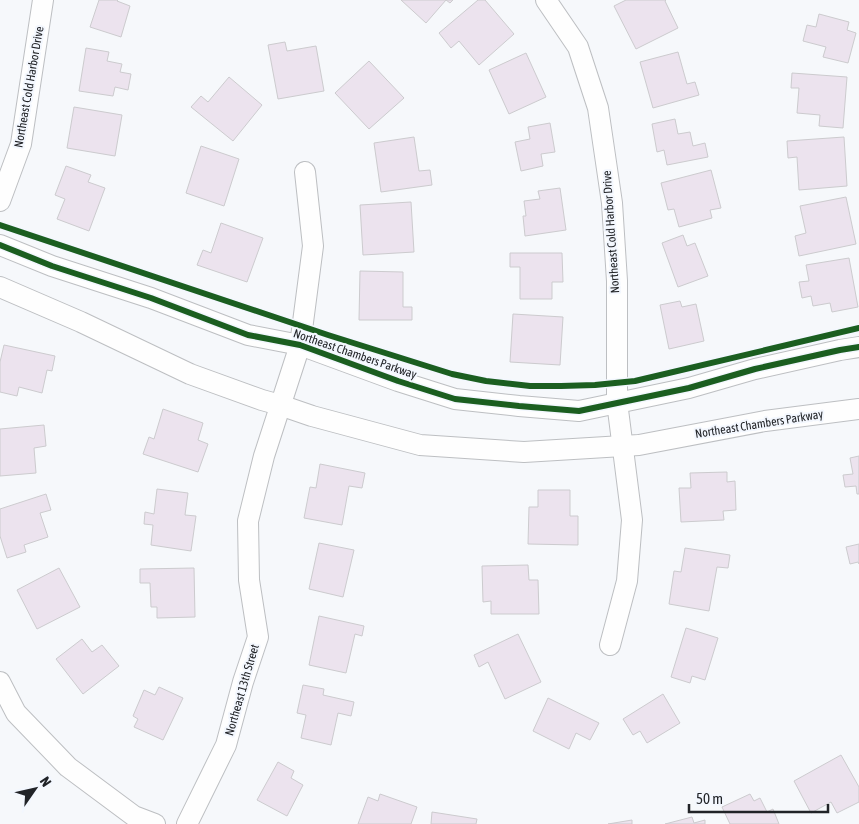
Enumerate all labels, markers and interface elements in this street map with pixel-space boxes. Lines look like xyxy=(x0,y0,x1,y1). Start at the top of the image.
street label: Northeast Cold Harbor Drive xyxy=(11,25,47,149)
street label: Northeast Cold Harbor Drive xyxy=(600,170,622,294)
street label: Northeast Chambers Parkway xyxy=(292,326,418,382)
street label: Northeast Chambers Parkway xyxy=(694,407,824,441)
street label: Northeast 13th Street xyxy=(222,642,262,737)
north arrow xyxy=(10,764,60,814)
text: N xyxy=(37,774,55,790)
scale bar xyxy=(689,782,828,814)
text: 50 m xyxy=(696,790,723,807)

